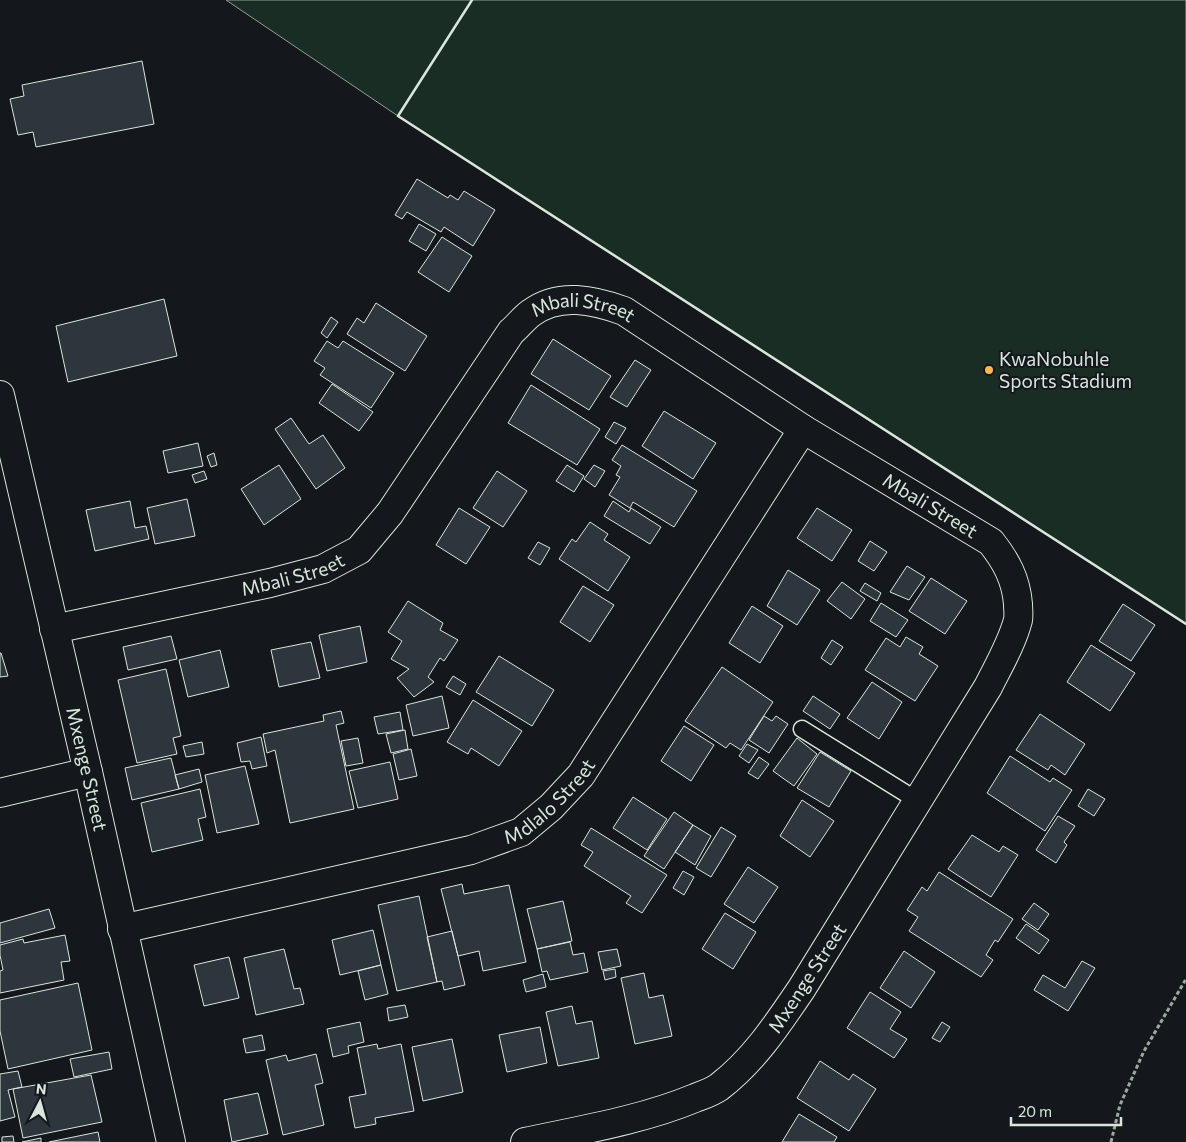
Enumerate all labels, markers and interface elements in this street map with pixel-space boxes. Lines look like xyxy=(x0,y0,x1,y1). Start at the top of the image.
street label: Mbali Street xyxy=(527,288,640,326)
place label: KwaNobuhle Sports Stadium xyxy=(999,347,1132,392)
marker: KwaNobuhle Sports Stadium xyxy=(983,364,995,376)
street label: Mbali Street xyxy=(879,468,982,542)
street label: Mbali Street xyxy=(239,548,348,600)
street label: Mxenge Street xyxy=(62,705,113,833)
street label: Mdlalo Street xyxy=(500,754,599,848)
street label: Mxenge Street xyxy=(763,918,851,1037)
north arrow xyxy=(15,1077,65,1127)
text: N xyxy=(35,1080,48,1098)
scale bar xyxy=(1011,1094,1121,1126)
text: 20 m xyxy=(1018,1102,1052,1120)

